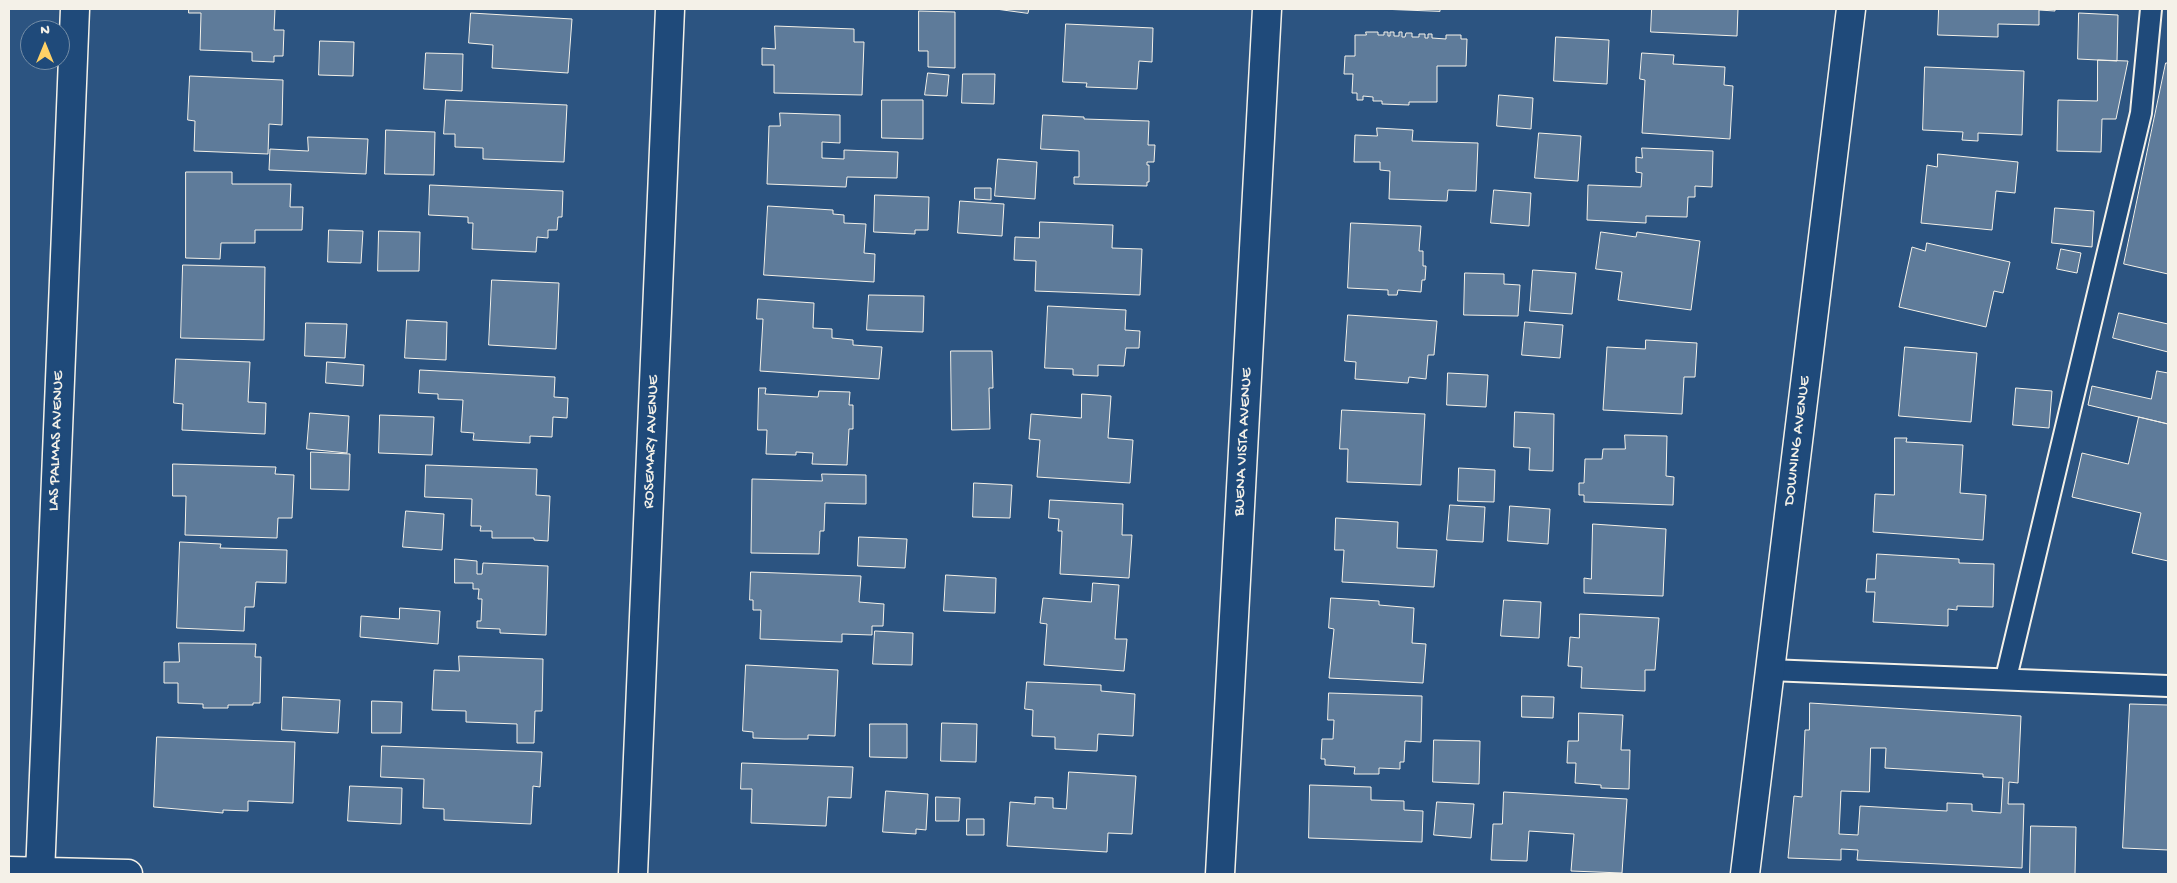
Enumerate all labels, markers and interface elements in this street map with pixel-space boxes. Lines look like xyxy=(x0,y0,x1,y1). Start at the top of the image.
north arrow xyxy=(20,20,70,70)
text: N xyxy=(40,22,50,39)
street label: BUENA VISTA AVENUE xyxy=(1231,367,1257,517)
street label: LAS PALMAS AVENUE xyxy=(45,371,69,511)
street label: ROSEMARY AVENUE xyxy=(640,375,664,509)
street label: DOWNING AVENUE xyxy=(1781,375,1815,507)

